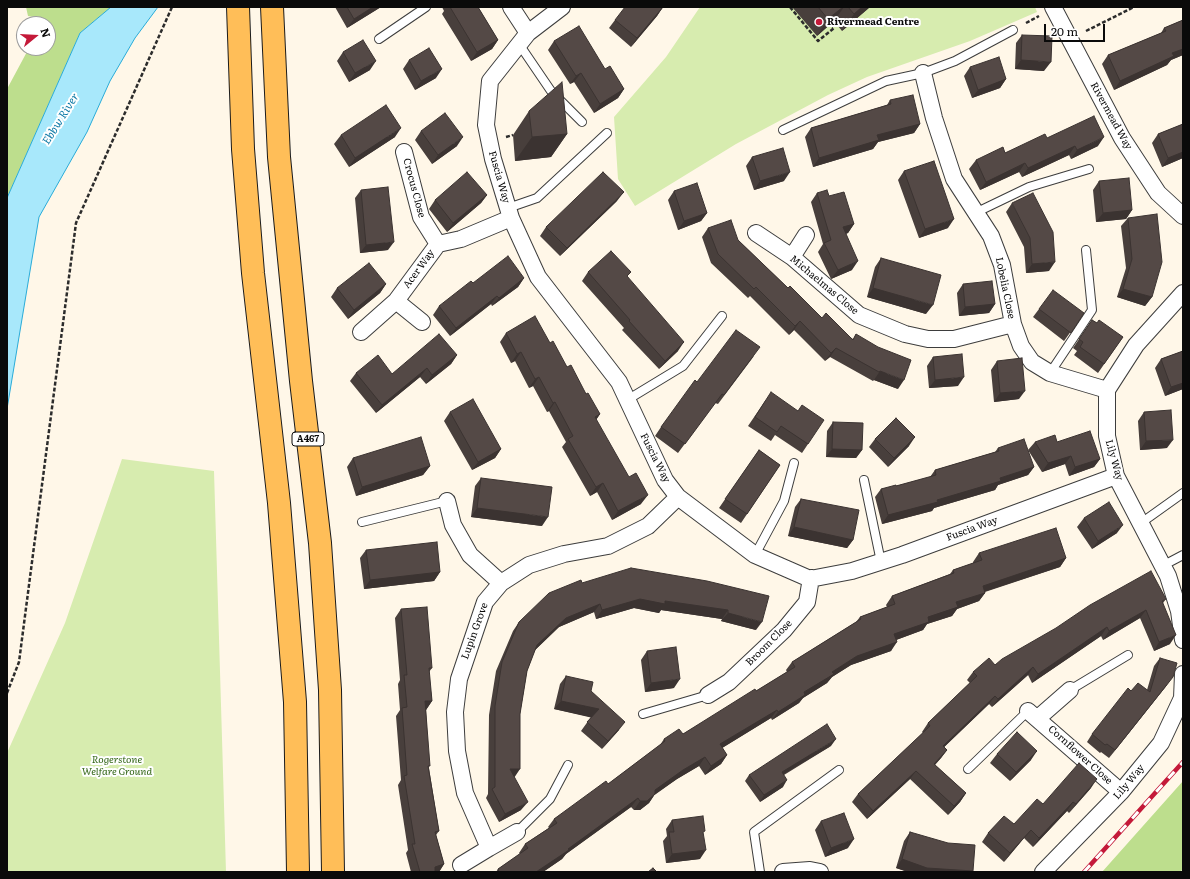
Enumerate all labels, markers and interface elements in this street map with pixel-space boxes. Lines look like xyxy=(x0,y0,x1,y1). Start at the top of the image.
north arrow xyxy=(16,16,56,56)
place label: Rivermead Centre xyxy=(827,16,919,28)
scale bar xyxy=(1046,16,1107,42)
marker: Rivermead Centre xyxy=(814,17,824,27)
text: 20 m xyxy=(1051,22,1078,40)
text: N xyxy=(37,26,55,39)
street label: Rivermead Way xyxy=(1087,80,1135,152)
water label: Ebbw River xyxy=(40,91,82,147)
street label: Fuscia Way xyxy=(486,149,512,205)
street label: Crocus Close xyxy=(400,157,428,219)
street label: Acer Way xyxy=(401,247,437,291)
street label: Michaelmas Close xyxy=(787,253,861,317)
street label: Lobelia Close xyxy=(993,256,1017,320)
street label: Fuscia Way xyxy=(637,431,673,485)
road number: A467 xyxy=(292,432,324,446)
street label: Lily Way xyxy=(1102,438,1126,482)
street label: Fuscia Way xyxy=(945,514,999,544)
street label: Lupin Grove xyxy=(459,601,491,661)
street label: Broom Close xyxy=(744,618,794,668)
street label: Cornflower Close xyxy=(1045,723,1115,787)
park label: Rogerstone Welfare Ground xyxy=(82,754,152,778)
street label: Lily Way xyxy=(1111,762,1147,802)

